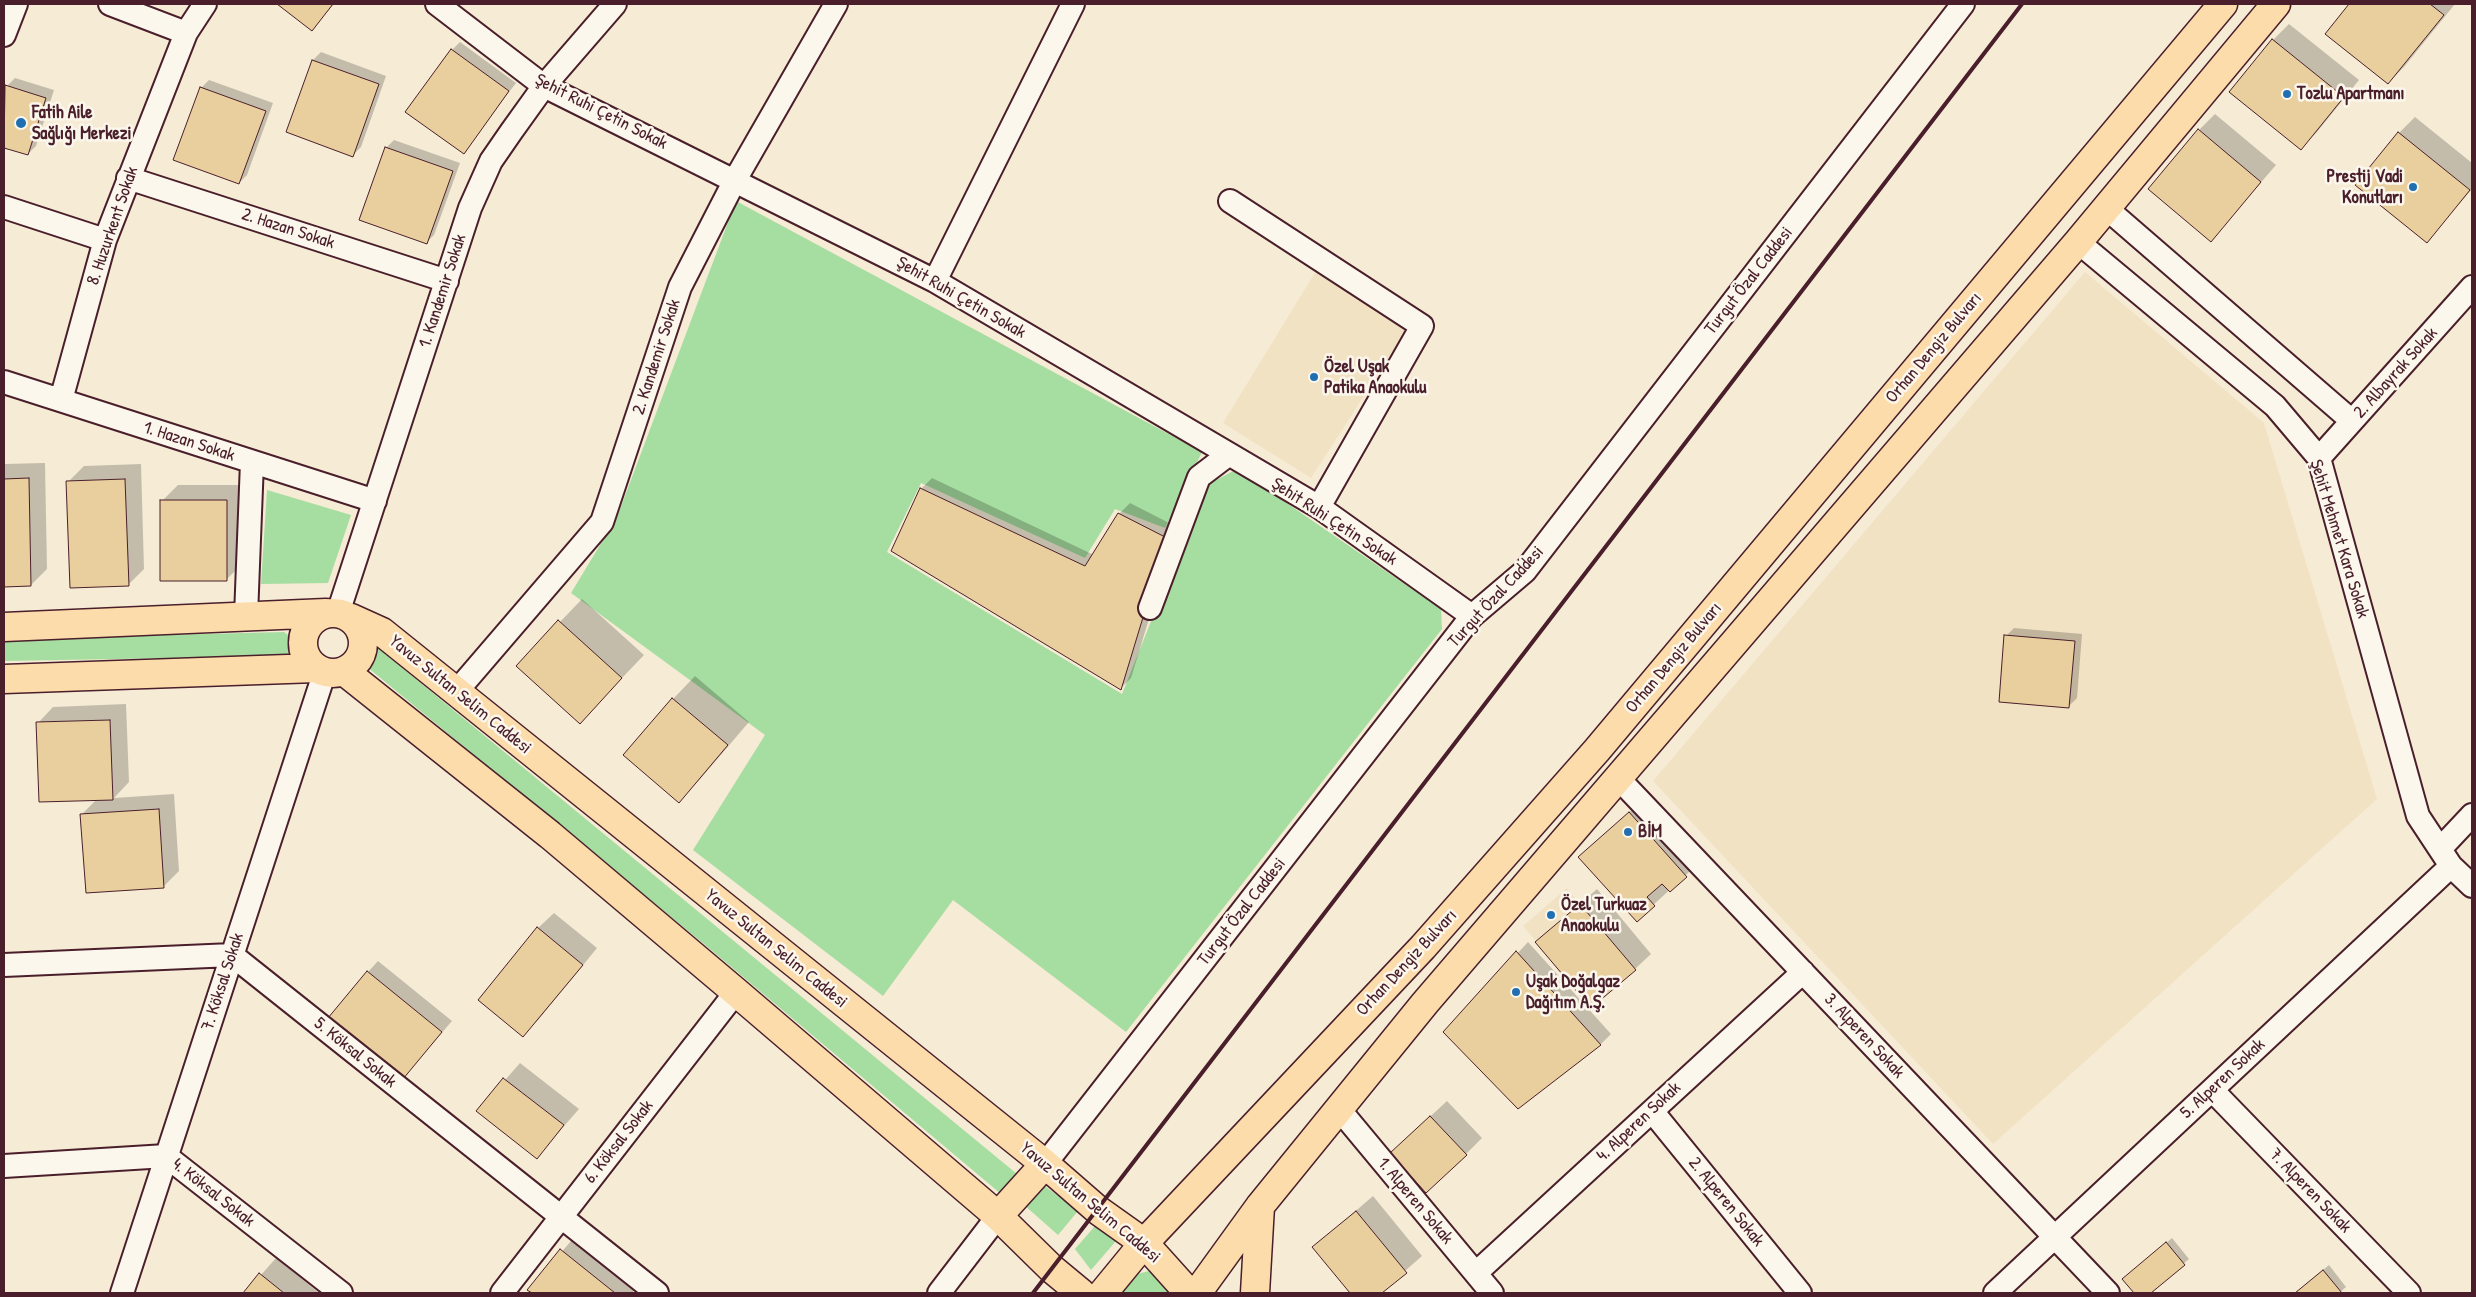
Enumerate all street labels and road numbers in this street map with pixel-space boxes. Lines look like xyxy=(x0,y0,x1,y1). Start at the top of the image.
street label: Şehit Ruhi Çetin Sokak xyxy=(531,69,671,155)
street label: 8. Huzurkent Sokak xyxy=(83,164,143,288)
street label: 2. Hazan Sokak xyxy=(239,204,337,254)
street label: Turgut Özal Caddesi xyxy=(1700,223,1798,339)
street label: 1. Kandemir Sokak xyxy=(414,231,472,351)
street label: Şehit Ruhi Çetin Sokak xyxy=(893,252,1029,344)
street label: Orhan Dengiz Bulvarı xyxy=(1881,288,1987,408)
street label: 2. Kandemir Sokak xyxy=(628,297,686,417)
street label: 2. Albayrak Sokak xyxy=(2349,323,2443,423)
street label: 1. Hazan Sokak xyxy=(141,417,237,467)
street label: Şehit Mehmet Kara Sokak xyxy=(2305,457,2373,621)
street label: Şehit Ruhi Çetin Sokak xyxy=(1267,473,1401,571)
street label: Turgut Özal Caddesi xyxy=(1443,542,1549,652)
street label: Orhan Dengiz Bulvarı xyxy=(1621,598,1727,718)
street label: Yavuz Sultan Selim Caddesi xyxy=(385,631,535,759)
street label: Turgut Özal Caddesi xyxy=(1193,854,1291,970)
street label: Yavuz Sultan Selim Caddesi xyxy=(701,885,851,1013)
street label: Orhan Dengiz Bulvarı xyxy=(1352,905,1462,1021)
street label: 7. Köksal Sokak xyxy=(197,930,249,1034)
street label: 3. Alperen Sokak xyxy=(1819,989,1909,1083)
street label: 5. Köksal Sokak xyxy=(309,1013,401,1093)
street label: 5. Alperen Sokak xyxy=(2176,1034,2270,1124)
street label: 4. Alperen Sokak xyxy=(1592,1078,1686,1166)
street label: 6. Köksal Sokak xyxy=(580,1096,658,1188)
street label: Yavuz Sultan Selim Caddesi xyxy=(1015,1138,1165,1268)
street label: 7. Alperen Sokak xyxy=(2264,1144,2356,1238)
street label: 1. Alperen Sokak xyxy=(1372,1153,1458,1249)
street label: 2. Alperen Sokak xyxy=(1683,1153,1769,1251)
street label: 4. Köksal Sokak xyxy=(167,1154,259,1232)

